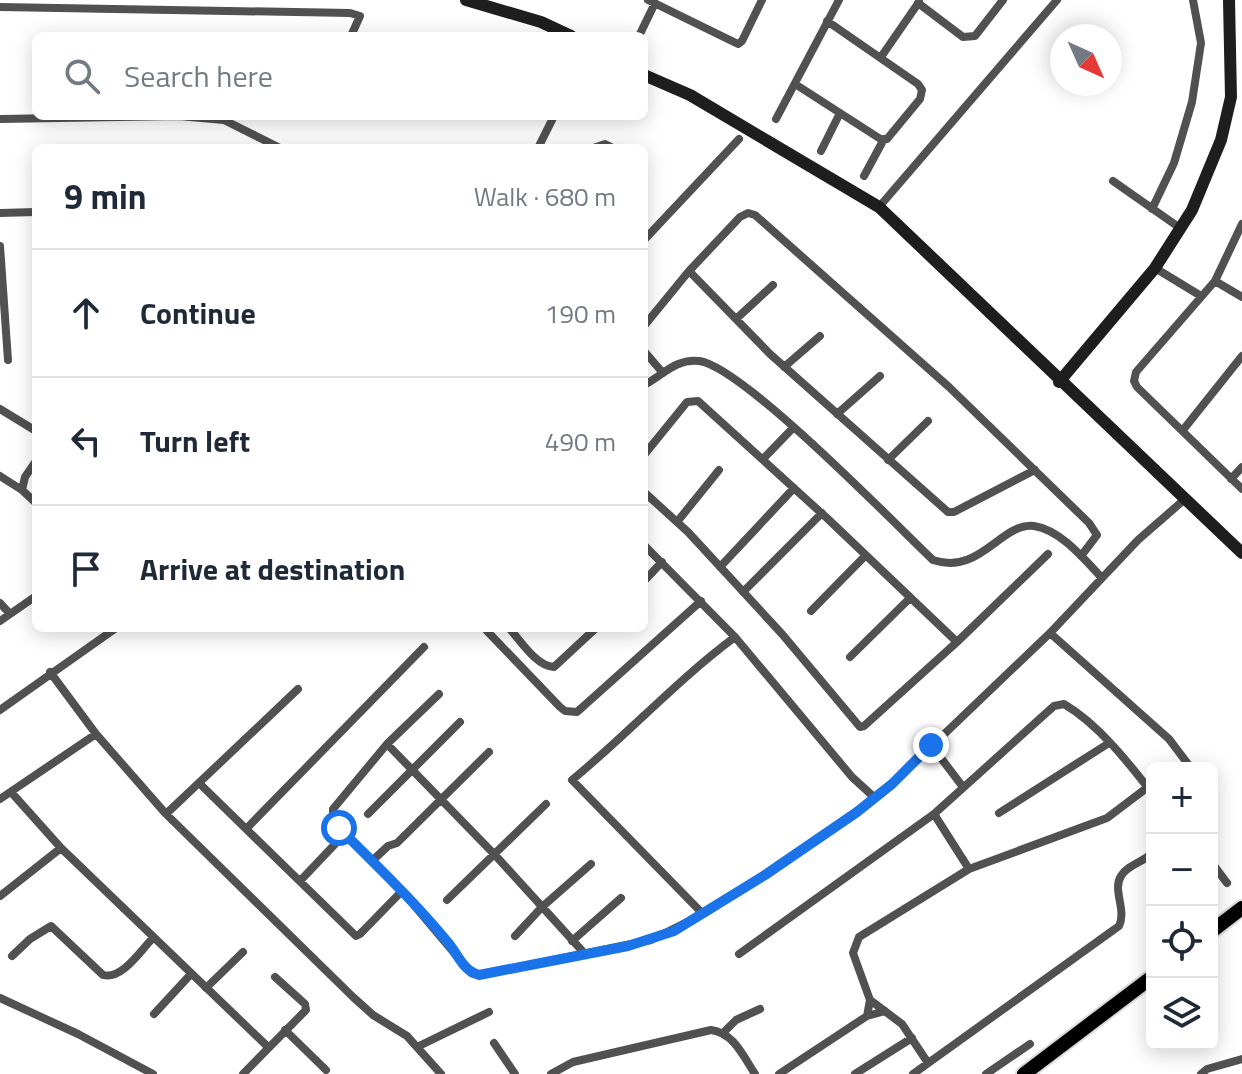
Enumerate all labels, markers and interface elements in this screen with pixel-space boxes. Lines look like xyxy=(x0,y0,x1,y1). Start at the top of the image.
north arrow xyxy=(1050,24,1122,96)
search box xyxy=(32,32,648,120)
text: Search here xyxy=(124,53,273,99)
icon: search xyxy=(60,54,104,98)
text: 9 min xyxy=(64,170,147,222)
text: Walk · 680 m xyxy=(474,177,616,216)
text: Continue xyxy=(140,290,256,336)
icon: ahead xyxy=(64,291,108,335)
text: 190 m xyxy=(545,294,616,333)
text: Turn left xyxy=(140,418,250,464)
icon: left xyxy=(64,419,108,463)
text: 490 m xyxy=(545,422,616,461)
text: Arrive at destination xyxy=(140,546,405,592)
icon: arrive xyxy=(64,547,108,591)
route end xyxy=(913,727,949,763)
map controls xyxy=(1146,762,1218,1050)
button: + xyxy=(1146,762,1218,834)
route start xyxy=(321,810,357,846)
button: − xyxy=(1146,834,1218,906)
button: locate xyxy=(1146,906,1218,978)
button: layers xyxy=(1146,978,1218,1050)

